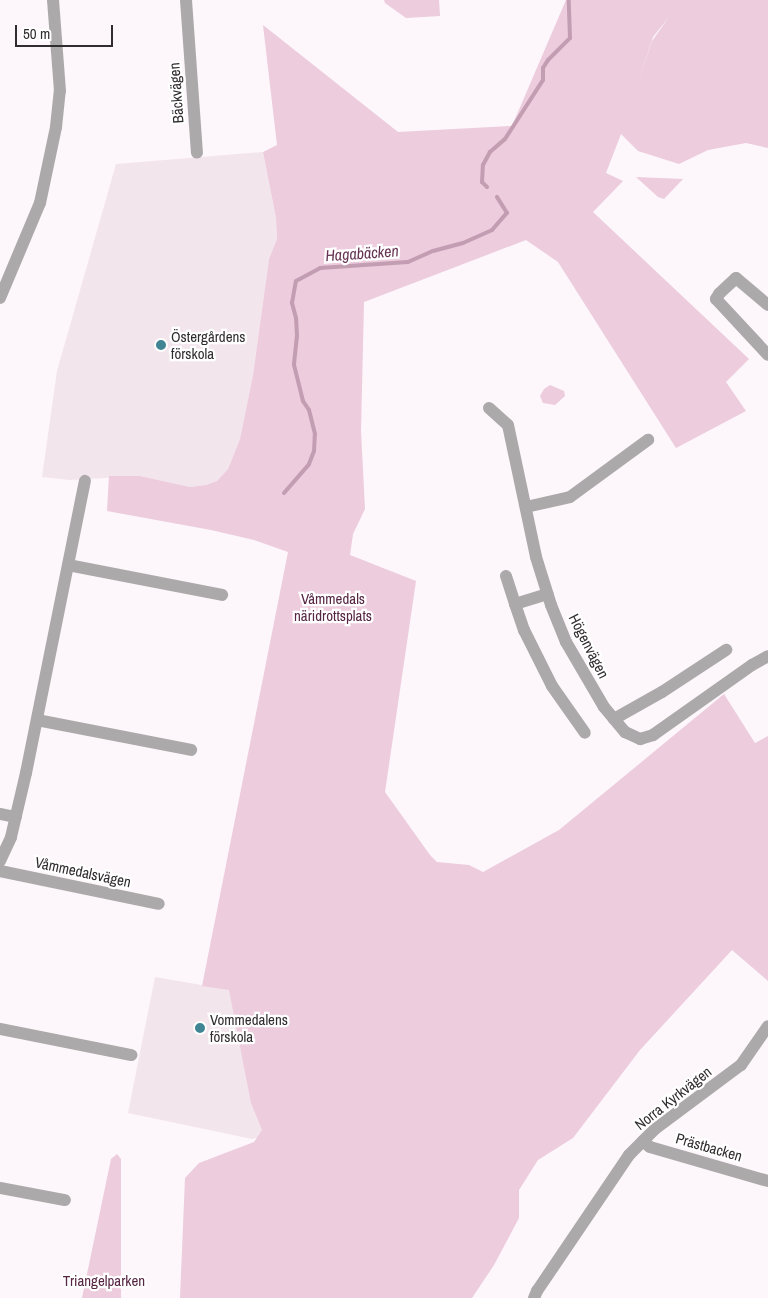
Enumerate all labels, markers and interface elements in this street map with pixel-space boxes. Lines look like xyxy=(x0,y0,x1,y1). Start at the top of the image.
scale bar xyxy=(18,15,115,47)
text: 50 m xyxy=(23,23,50,44)
street label: Bäckvägen xyxy=(165,62,187,124)
water label: Hagabäcken xyxy=(325,241,399,265)
place label: Östergårdens förskola xyxy=(171,327,246,362)
marker: Östergårdens förskola xyxy=(155,339,167,351)
park label: Våmmedals näridrottsplats xyxy=(294,589,372,624)
street label: Högenvägen xyxy=(565,611,613,681)
street label: Våmmedalsvägen xyxy=(33,853,133,891)
place label: Vommedalens förskola xyxy=(210,1010,288,1045)
marker: Vommedalens förskola xyxy=(194,1022,206,1034)
street label: Norra Kyrkvägen xyxy=(631,1063,715,1133)
street label: Prästbacken xyxy=(674,1129,744,1165)
park label: Triangelparken xyxy=(63,1272,145,1290)

